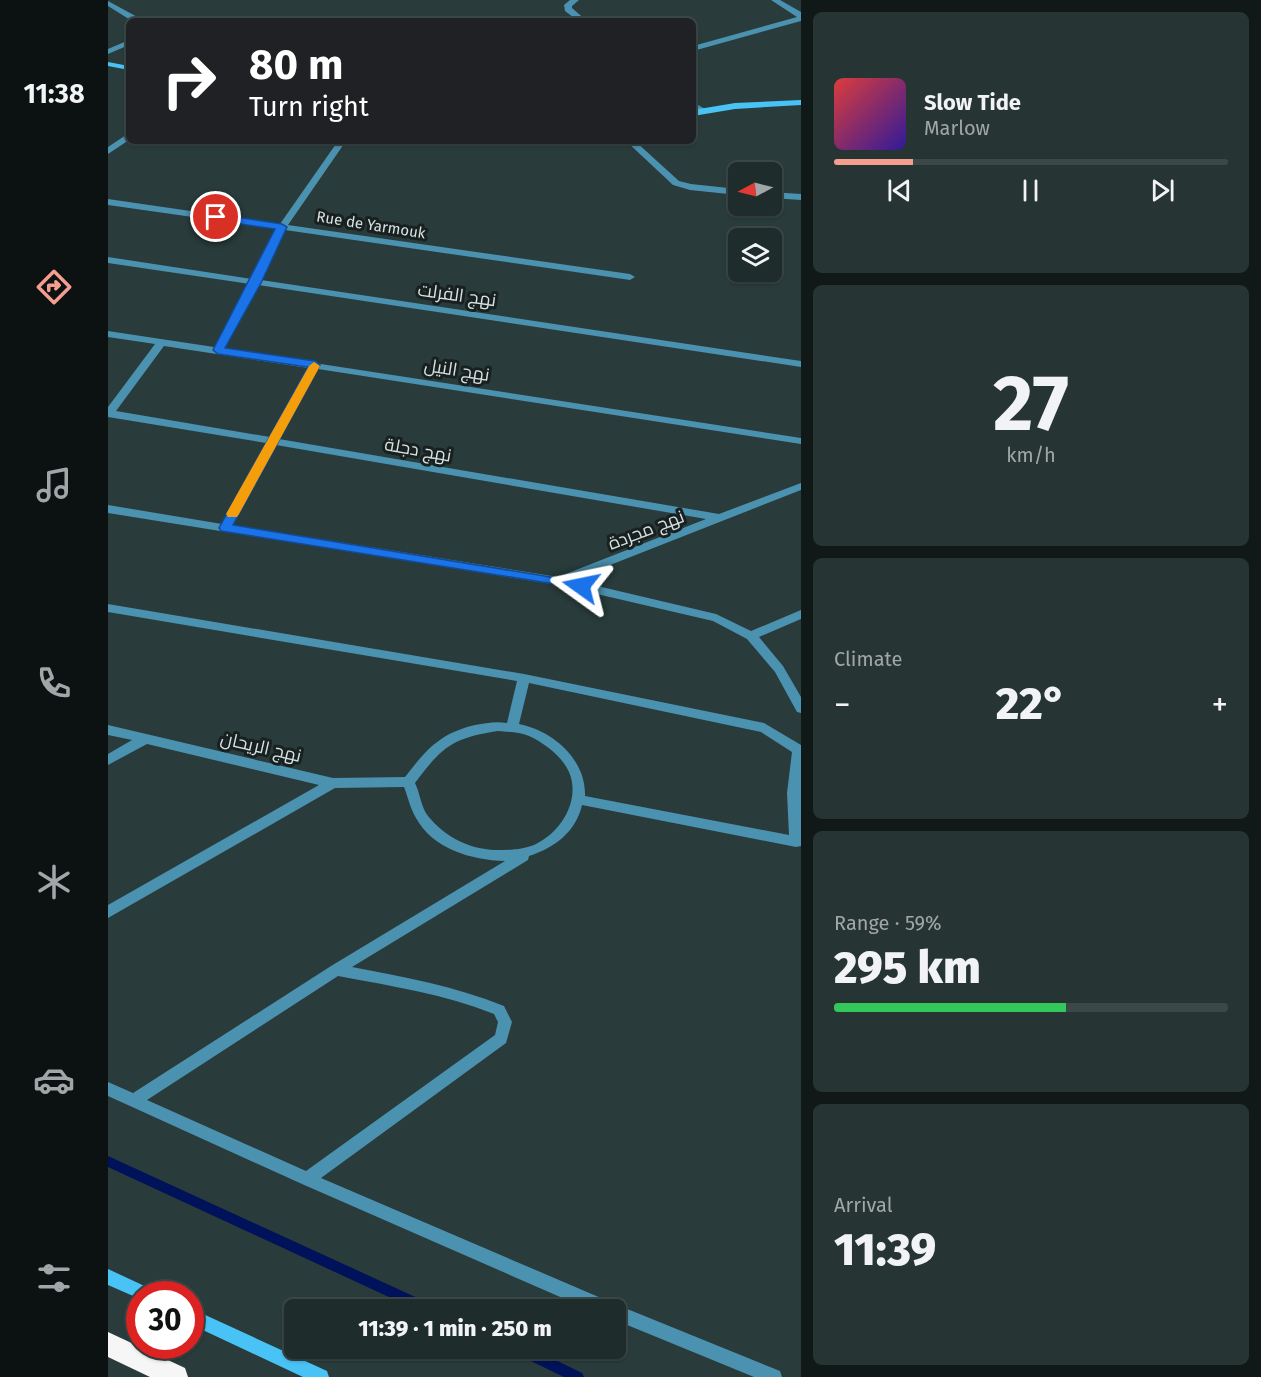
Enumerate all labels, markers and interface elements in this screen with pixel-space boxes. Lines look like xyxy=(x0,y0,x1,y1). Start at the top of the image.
text: 80 m xyxy=(249,40,343,90)
icon: right xyxy=(150,42,228,120)
text: 11:38 xyxy=(23,78,85,110)
text: Slow Tide xyxy=(924,89,1021,116)
text: Turn right xyxy=(249,91,369,123)
text: Marlow xyxy=(924,116,990,140)
north arrow xyxy=(728,162,782,216)
map controls xyxy=(728,162,782,282)
icon: previous xyxy=(883,174,916,207)
icon: pause xyxy=(1014,174,1047,207)
icon: next xyxy=(1146,174,1179,207)
pin xyxy=(190,191,241,242)
icon: arrive xyxy=(199,200,232,233)
street label: Rue de Yarmouk xyxy=(315,207,427,243)
button: layers xyxy=(728,228,782,282)
icon: directions xyxy=(33,266,75,308)
street label: نهج الفرلت xyxy=(416,279,498,312)
street label: نهج النيل xyxy=(423,354,491,387)
text: 27 xyxy=(993,357,1069,451)
street label: نهج دجلة xyxy=(383,433,453,468)
text: km/h xyxy=(1006,443,1056,467)
icon: music xyxy=(33,464,75,506)
street label: نهج مجردة xyxy=(605,505,688,555)
position arrow xyxy=(549,554,613,618)
text: Climate xyxy=(834,647,902,671)
icon: phone xyxy=(33,662,75,704)
text: 22° xyxy=(996,677,1066,731)
text: − xyxy=(834,685,851,725)
text: + xyxy=(1212,685,1228,725)
street label: نهج الريحان xyxy=(218,727,304,768)
icon: climate xyxy=(33,861,75,903)
text: Range · 59% xyxy=(834,911,942,935)
text: 295 km xyxy=(834,941,981,995)
icon: car xyxy=(33,1059,75,1101)
text: Arrival xyxy=(834,1193,893,1217)
text: 11:39 xyxy=(834,1223,936,1277)
icon: filters xyxy=(33,1257,75,1299)
speed limit sign: 30 xyxy=(126,1281,204,1359)
text: 11:39 · 1 min · 250 m xyxy=(358,1315,552,1342)

